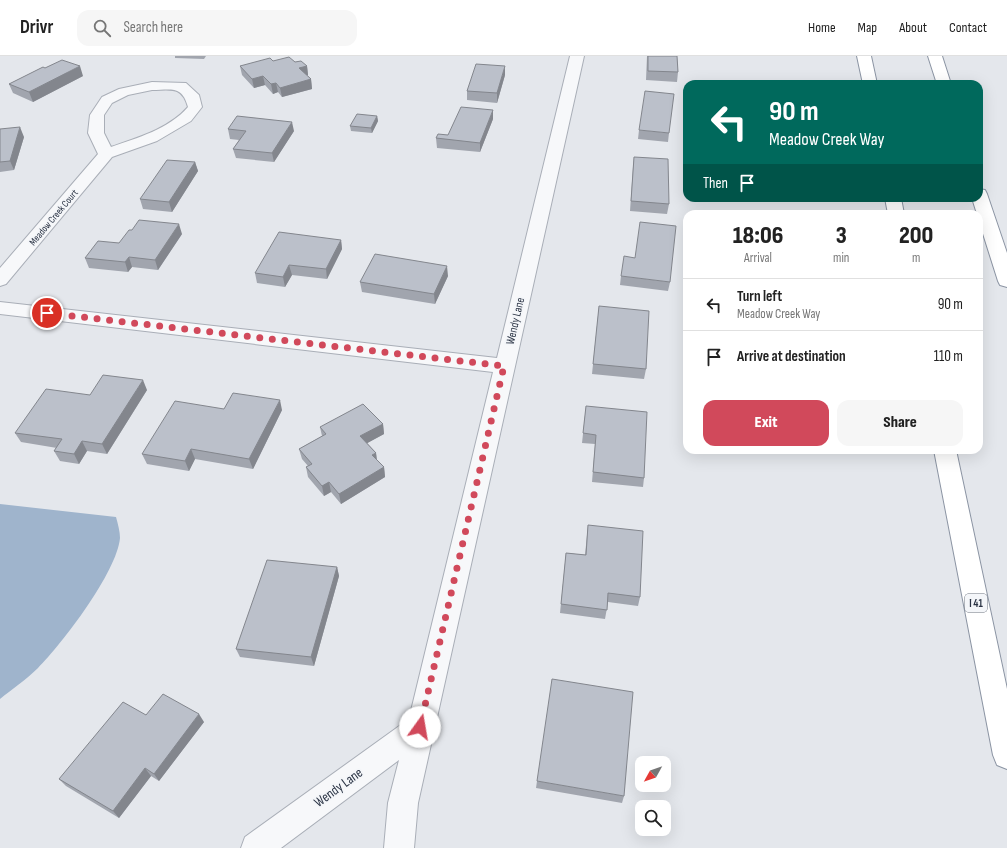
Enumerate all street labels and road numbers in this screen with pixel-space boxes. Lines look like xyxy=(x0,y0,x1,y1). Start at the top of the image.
street label: Meadow Creek Court xyxy=(27,187,81,248)
street label: Wendy Lane xyxy=(503,296,528,346)
road number: I 41 xyxy=(965,594,987,612)
street label: Wendy Lane xyxy=(311,764,366,811)

